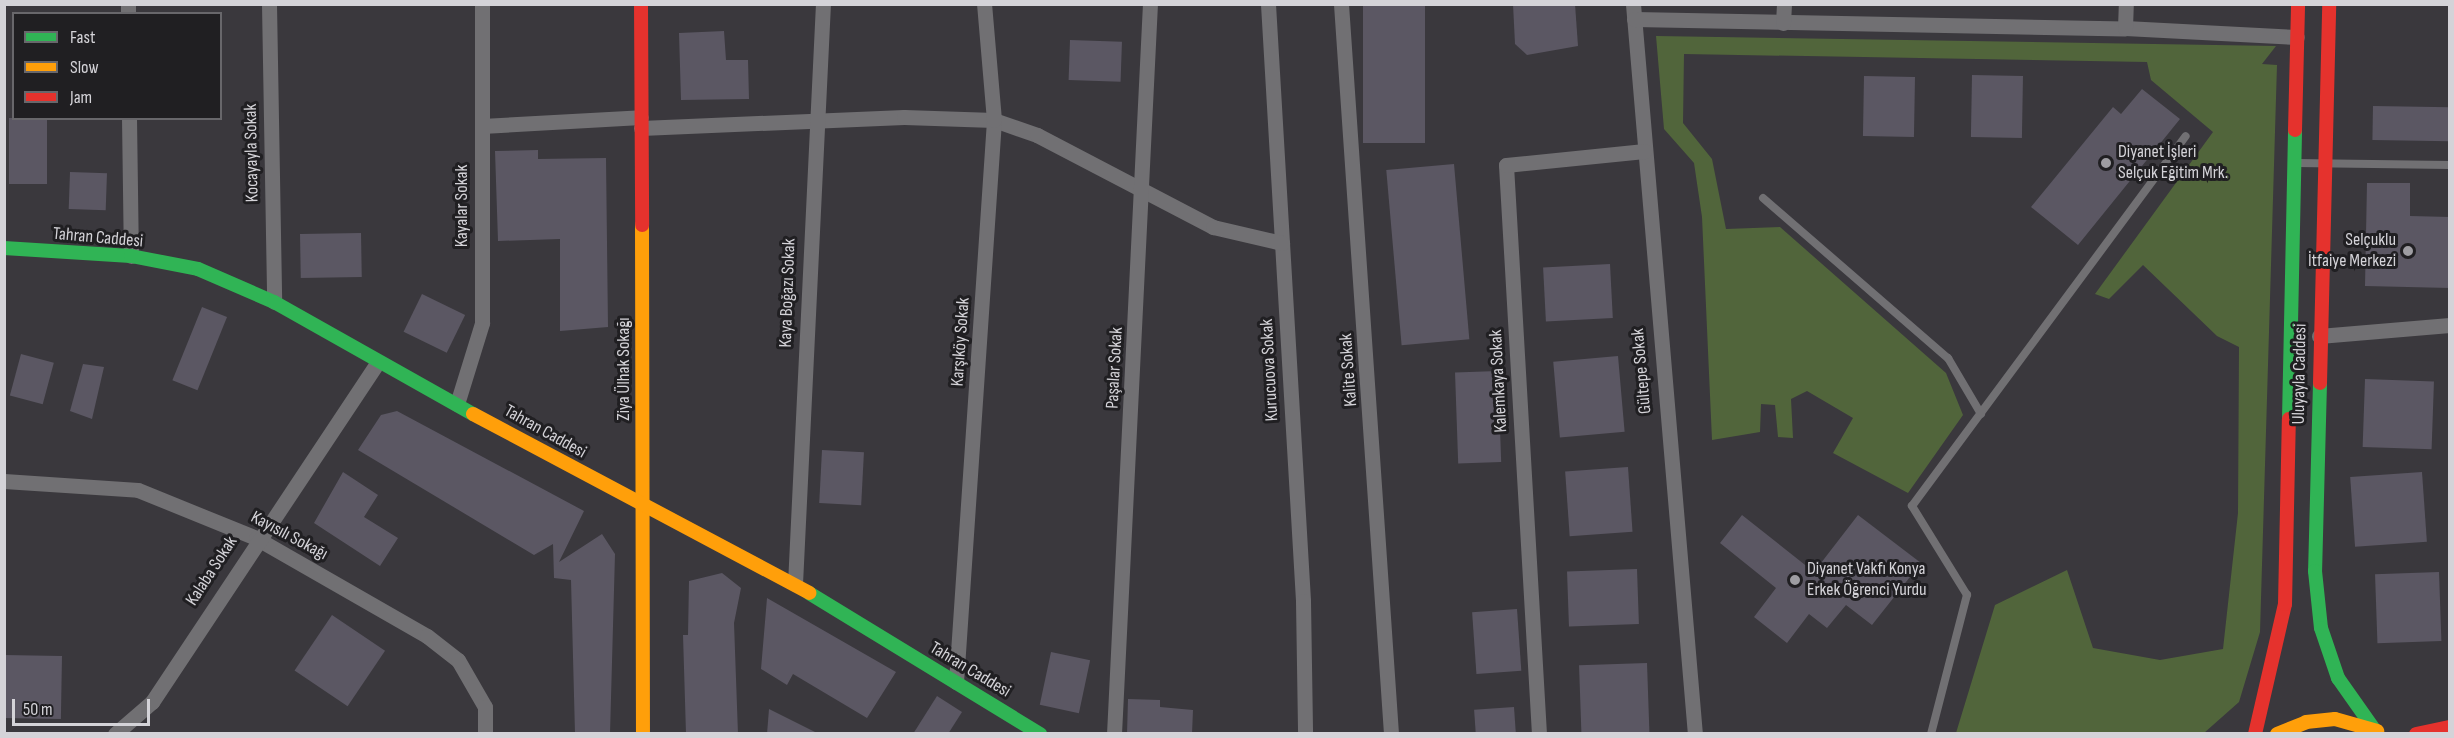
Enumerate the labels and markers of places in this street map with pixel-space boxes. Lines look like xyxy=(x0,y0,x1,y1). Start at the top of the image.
place label: Diyanet İşleri Selçuk Eğitim Mrk. xyxy=(2118,142,2228,184)
marker: Diyanet İşleri Selçuk Eğitim Mrk. xyxy=(2099,156,2113,170)
place label: Selçuklu İtfaiye Merkezi xyxy=(2308,230,2396,272)
marker: Selçuklu İtfaiye Merkezi xyxy=(2401,244,2415,258)
place label: Diyanet Vakfı Konya Erkek Öğrenci Yurdu xyxy=(1807,559,1927,602)
marker: Diyanet Vakfı Konya Erkek Öğrenci Yurdu xyxy=(1788,573,1802,587)

